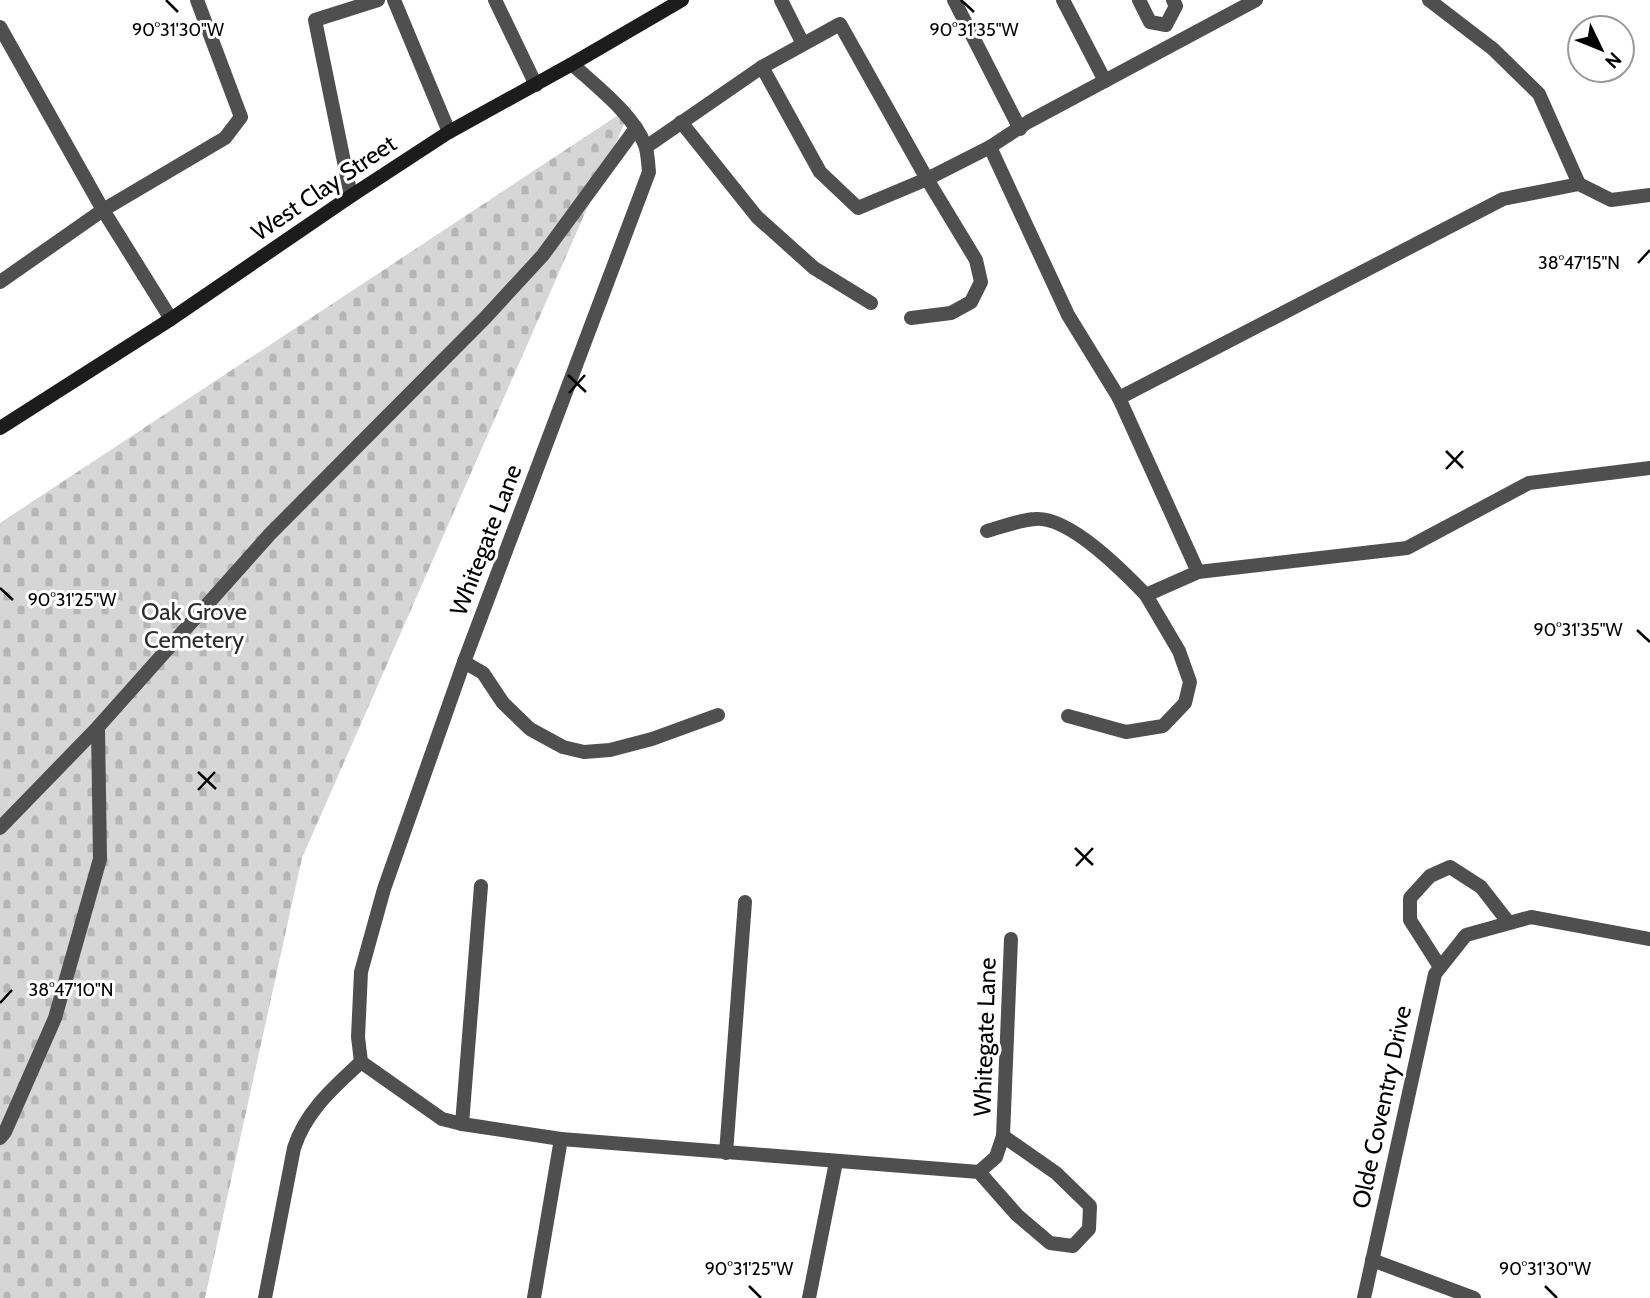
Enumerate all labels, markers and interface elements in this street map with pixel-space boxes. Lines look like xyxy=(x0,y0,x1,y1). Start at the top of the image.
north arrow xyxy=(1566,14,1636,84)
text: 90°31'30"W xyxy=(132,19,224,41)
text: 90°31'35"W xyxy=(929,19,1019,41)
text: N xyxy=(1600,47,1626,73)
street label: West Clay Street xyxy=(246,129,402,247)
text: 38°47'15"N xyxy=(1538,252,1620,274)
street label: Whitegate Lane xyxy=(443,460,528,619)
text: 90°31'25"W xyxy=(28,589,116,611)
park label: Oak Grove Cemetery xyxy=(141,597,247,654)
text: 90°31'35"W xyxy=(1533,619,1623,641)
street label: Whitegate Lane xyxy=(967,957,1002,1117)
text: 38°47'10"N xyxy=(29,979,113,1001)
street label: Olde Coventry Drive xyxy=(1346,1003,1417,1211)
text: 90°31'25"W xyxy=(705,1258,793,1280)
text: 90°31'30"W xyxy=(1499,1258,1591,1280)

